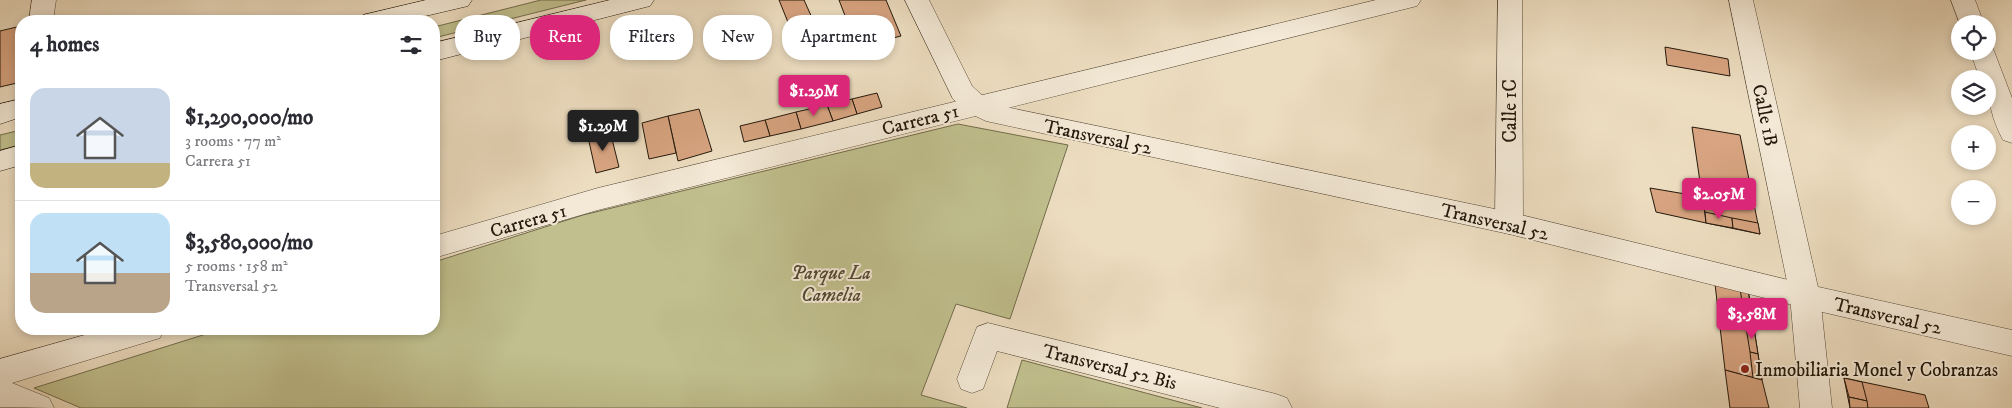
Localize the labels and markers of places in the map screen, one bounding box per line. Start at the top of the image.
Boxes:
pin: $1.29M [773,74,855,117]
pin: $1.29M [562,110,644,152]
pin: $2.05M [1678,178,1760,220]
pin: $3.58M [1711,298,1793,340]
place label: Inmobiliaria Monel y Cobranzas [1755,359,1998,382]
marker: Inmobiliaria Monel y Cobranzas [1739,363,1751,375]

